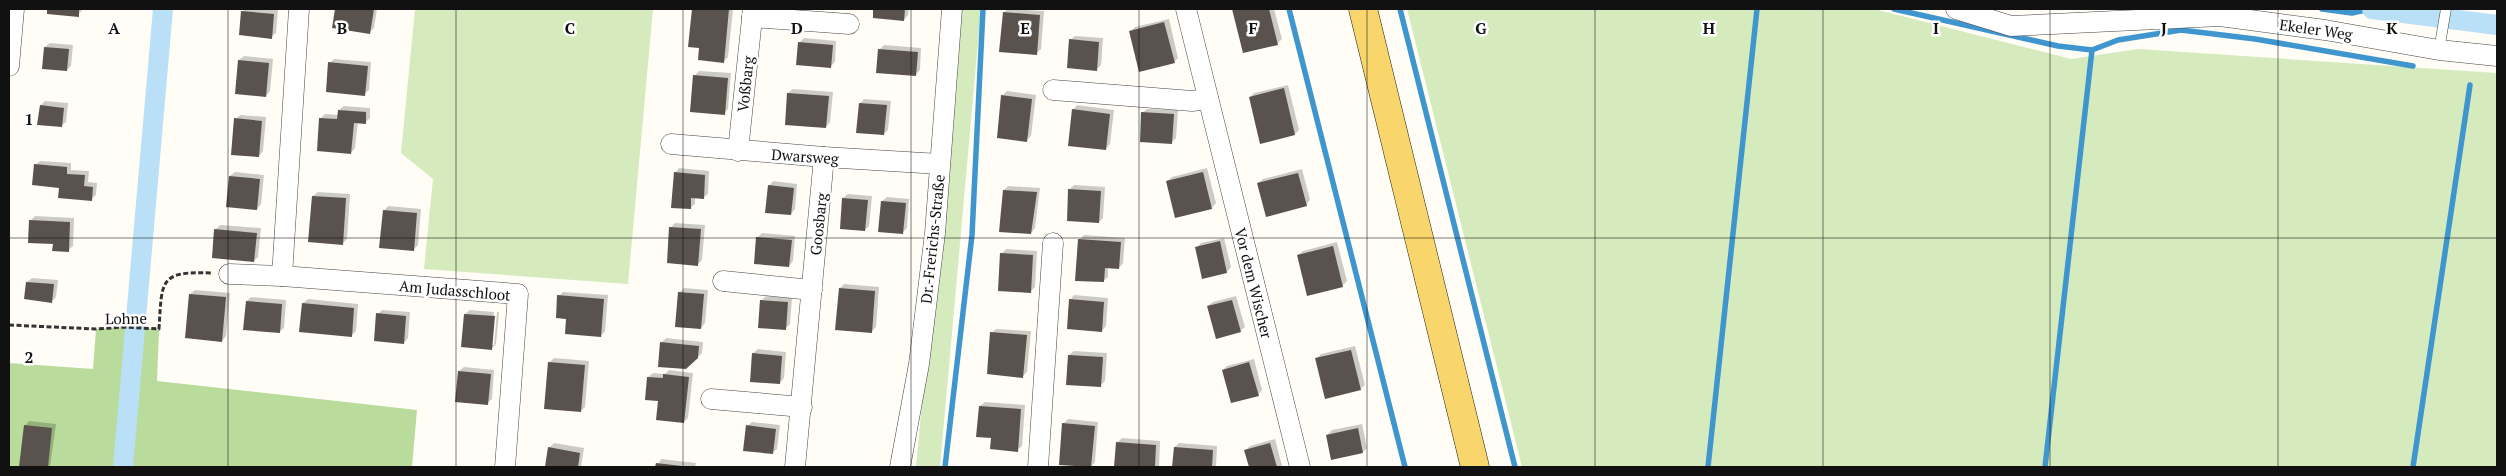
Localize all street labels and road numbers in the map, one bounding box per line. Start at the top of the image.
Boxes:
street label: Ekeler Weg [2278,14,2355,44]
street label: Voßbarg [732,54,758,113]
street label: Dwarsweg [771,144,840,168]
street label: Dr.-Frerichs-Straße [915,173,949,305]
street label: Goosbarg [805,191,831,256]
street label: Vor dem Wischer [1231,226,1277,341]
street label: Am Judasschloot [398,275,512,305]
street label: Lohne [105,308,147,328]

